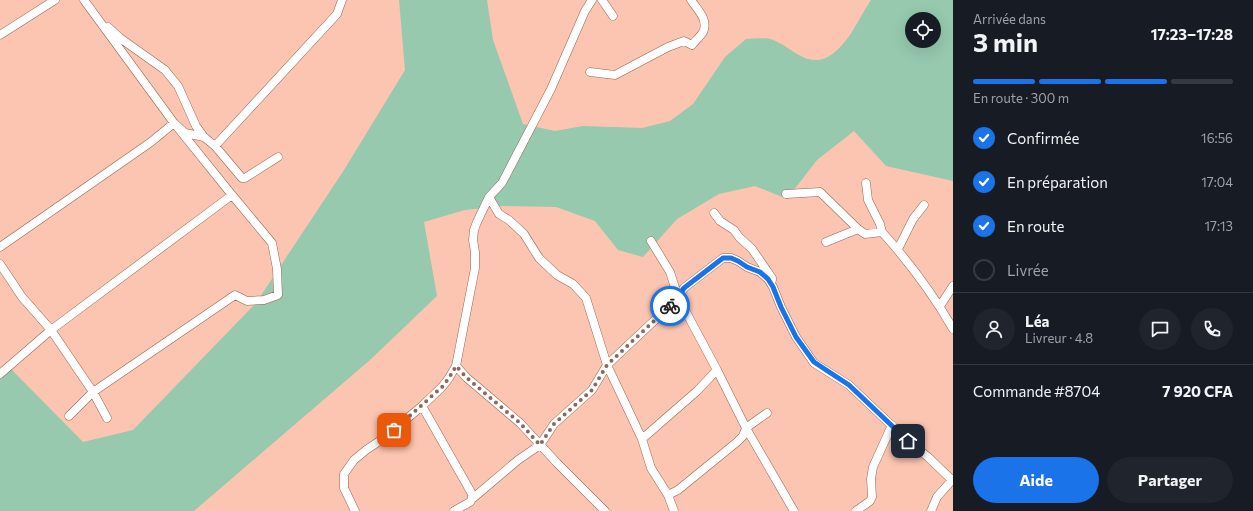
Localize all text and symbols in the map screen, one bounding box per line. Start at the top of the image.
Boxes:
text: Arrivée dans [973,11,1046,27]
map controls [905,12,941,48]
button: locate [905,12,941,48]
text: 17:23–17:28 [1151,25,1233,43]
text: 3 min [973,26,1038,57]
text: En route · 300 m [973,90,1069,106]
icon: check [973,127,995,149]
text: Confirmée [1007,129,1080,147]
text: 16:56 [1201,130,1233,146]
icon: check [973,171,995,193]
text: En préparation [1007,173,1108,191]
text: 17:04 [1201,174,1233,190]
icon: check [973,215,995,237]
text: En route [1007,217,1064,235]
text: 17:13 [1205,218,1233,234]
text: Livrée [1007,261,1049,279]
courier [650,286,690,326]
icon: bike [659,295,681,317]
button: person [973,308,1015,350]
button: chat [1139,308,1181,350]
button: phone [1191,308,1233,350]
text: Léa [1025,312,1050,330]
text: Livreur · 4.8 [1025,330,1093,346]
text: Commande #8704 [973,382,1100,400]
text: 7 920 CFA [1162,382,1233,400]
pin [377,413,411,447]
icon: bag [383,419,405,441]
pin [891,424,925,458]
icon: home [897,430,919,452]
button: Aide [973,457,1099,503]
button: Partager [1107,457,1233,503]

